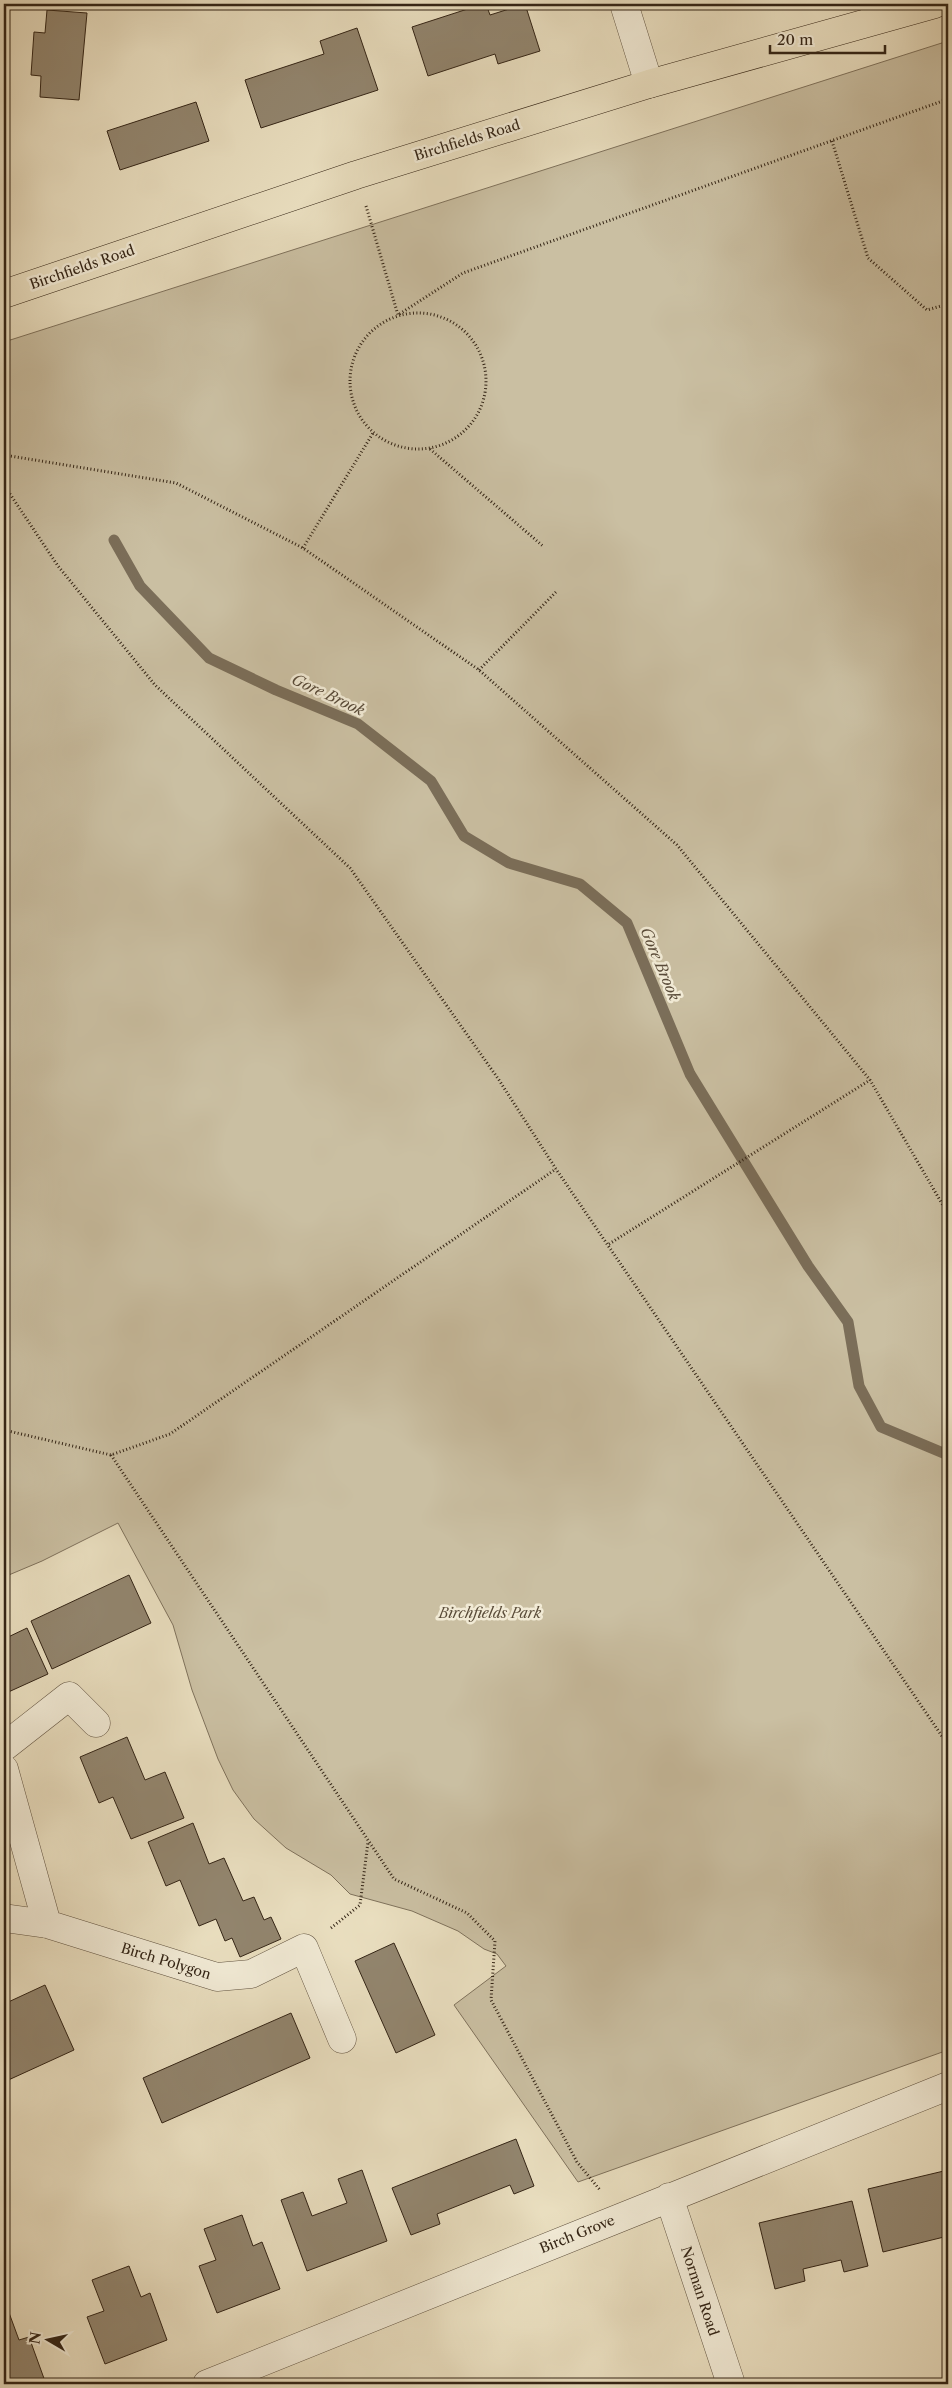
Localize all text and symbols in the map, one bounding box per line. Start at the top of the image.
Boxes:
scale bar [770,22,884,54]
text: 20 m [777,30,813,49]
street label: Birchfields Road [412,115,522,165]
street label: Birchfields Road [27,240,137,293]
water label: Gore Brook [289,669,368,720]
water label: Gore Brook [636,924,685,1004]
park label: Birchfields Park [438,1604,542,1622]
street label: Birch Polygon [119,1939,213,1983]
street label: Birch Grove [537,2211,617,2257]
street label: Norman Road [677,2244,723,2339]
north arrow [22,2316,72,2366]
text: N [25,2331,45,2345]

